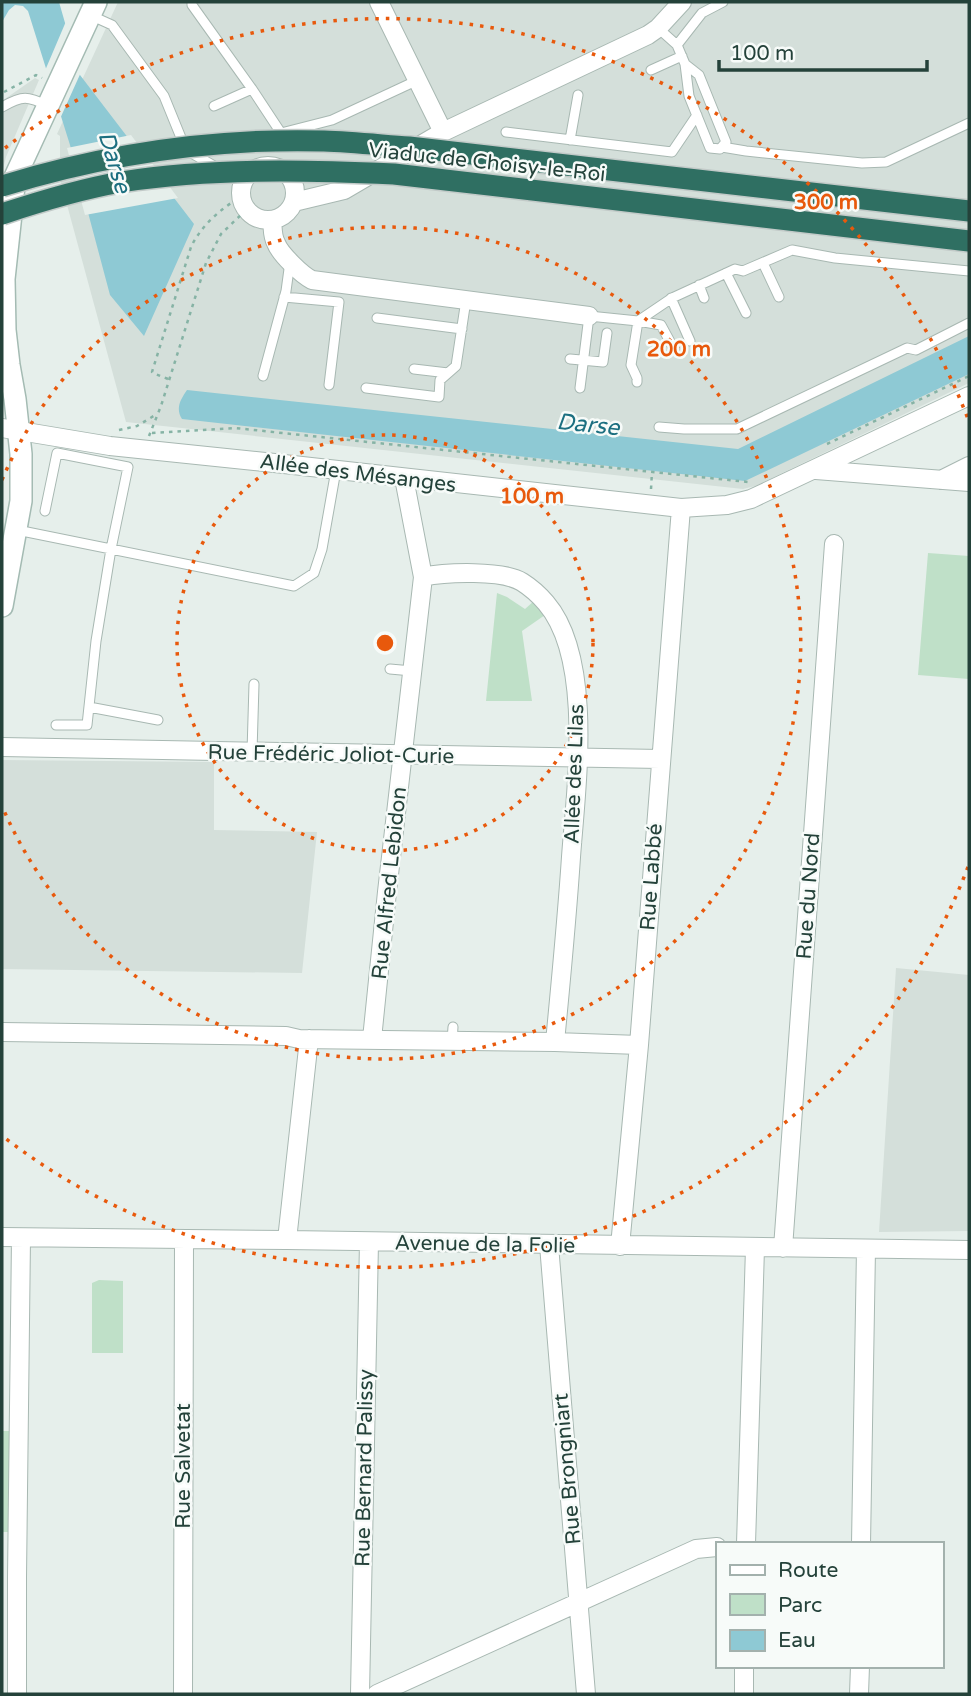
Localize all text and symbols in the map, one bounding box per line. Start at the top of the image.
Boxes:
scale bar [719,28,927,72]
text: 100 m [730,41,794,66]
water label: Darse [91,128,137,198]
street label: Viaduc de Choisy-le-Roi [367,138,607,187]
text: 300 m [794,190,858,215]
text: 200 m [647,337,711,362]
water label: Darse [555,408,623,442]
street label: Allée des Mésanges [258,449,458,498]
text: 100 m [500,484,564,509]
centre of rings [373,631,397,655]
street label: Allée des Lilas [560,703,589,845]
street label: Rue Frédéric Joliot-Curie [208,740,455,769]
street label: Rue Alfred Lebidon [367,786,412,981]
street label: Rue Labbé [635,822,668,931]
street label: Rue du Nord [792,832,825,960]
street label: Avenue de la Folie [394,1230,576,1259]
street label: Rue Bernard Palissy [350,1369,379,1567]
street label: Rue Brongniart [548,1392,587,1546]
street label: Rue Salvetat [171,1403,196,1529]
legend [716,1542,943,1668]
text: Route [778,1558,838,1583]
text: Parc [778,1593,822,1618]
text: Eau [778,1628,816,1653]

